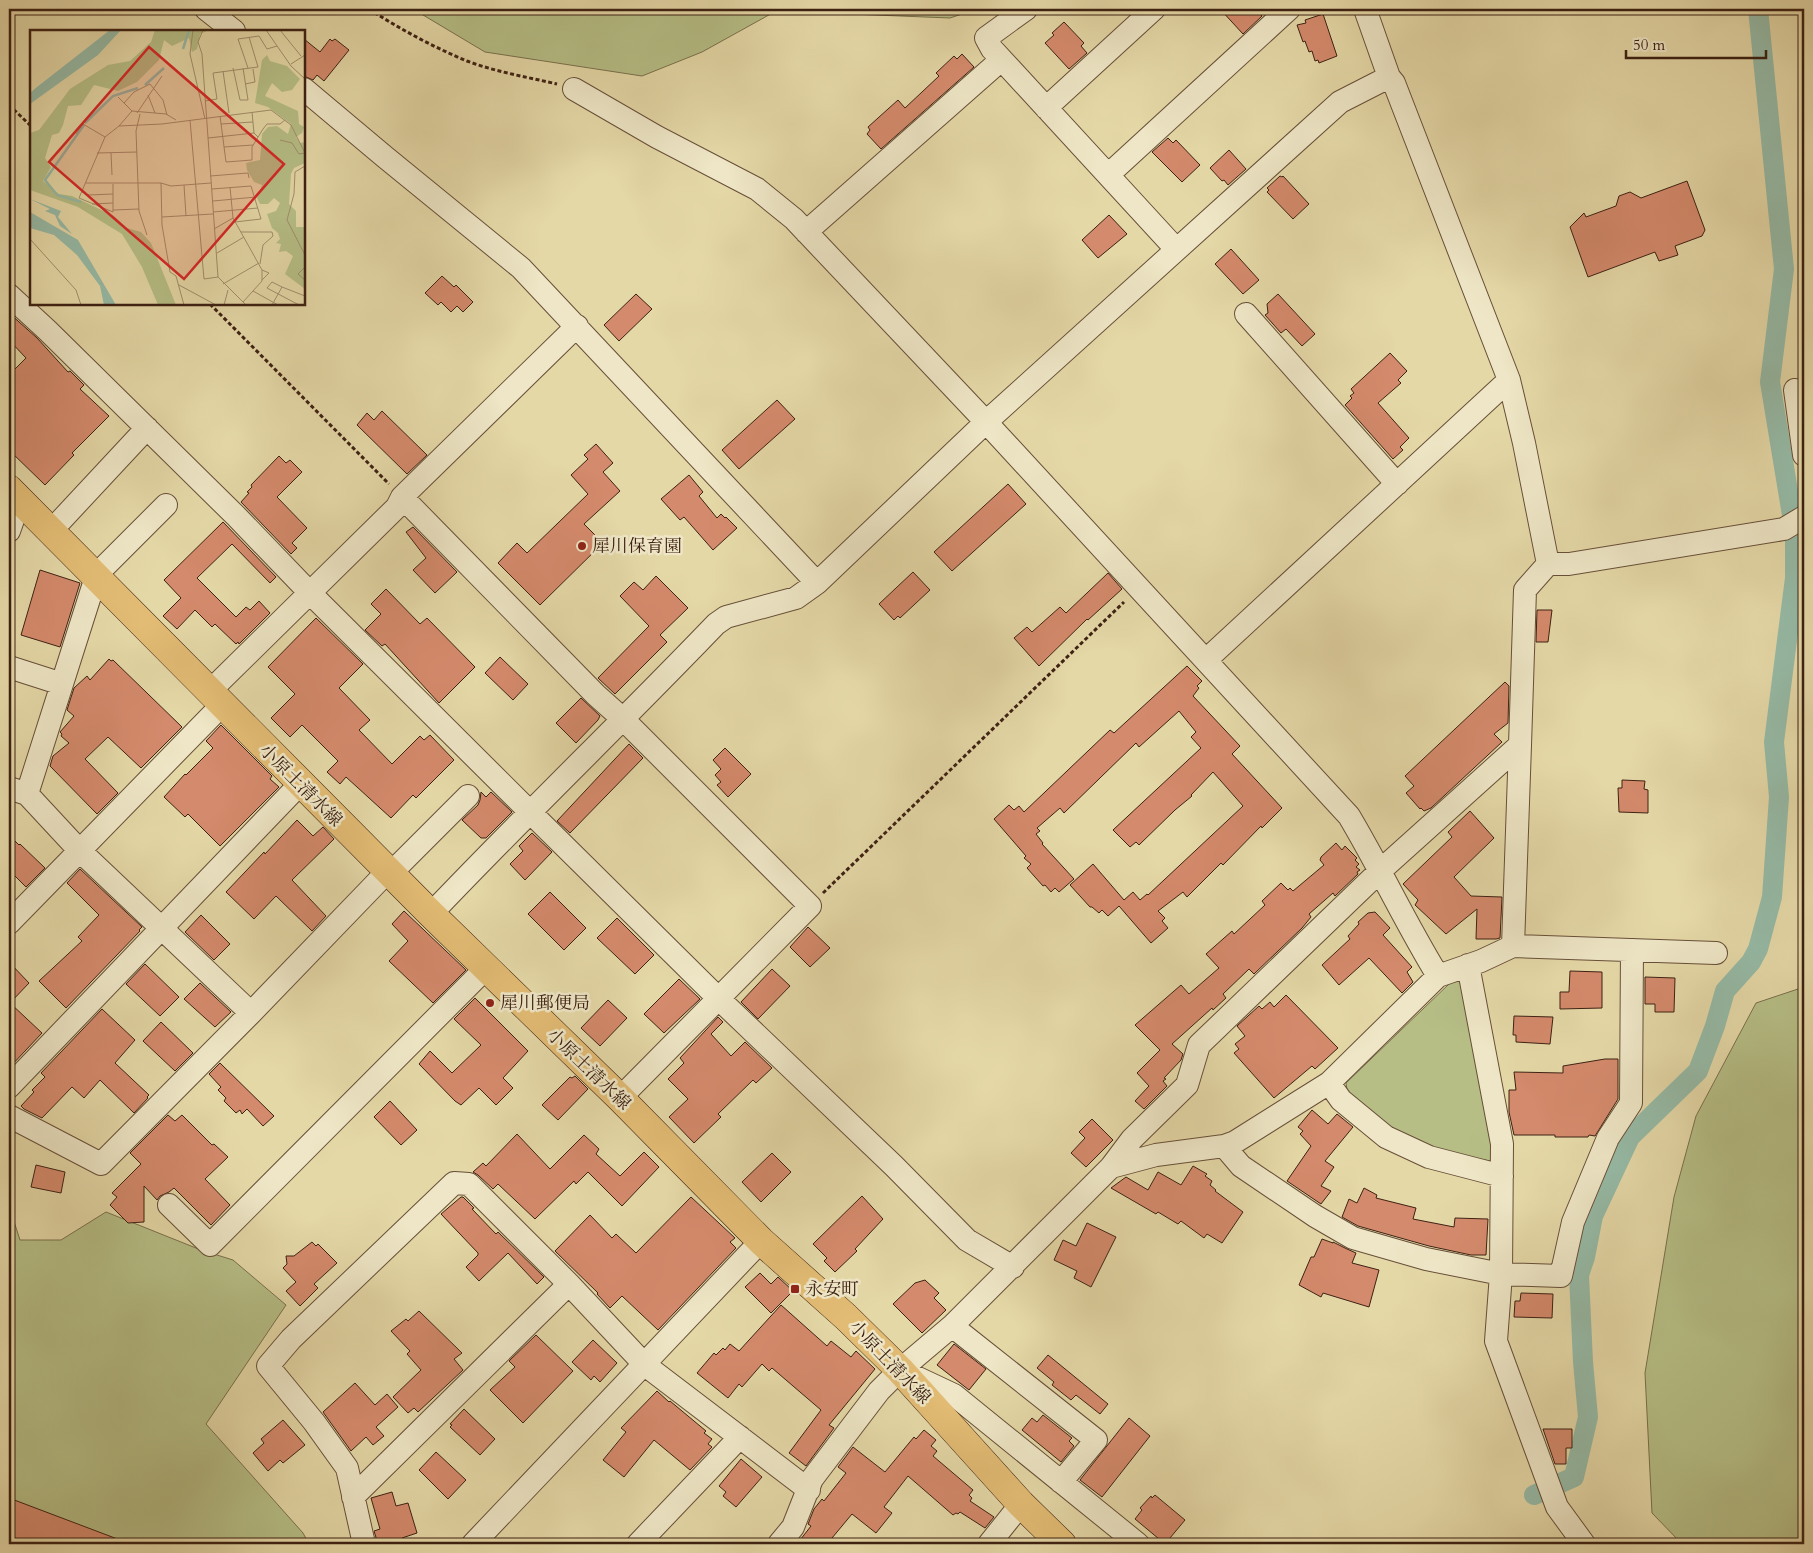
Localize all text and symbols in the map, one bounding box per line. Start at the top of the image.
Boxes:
scale bar [1626,28,1766,60]
inset map [30,30,305,305]
text: 50 m [1633,35,1665,55]
place label: 犀川保育園 [592,534,682,559]
marker: 犀川保育園 [576,540,588,552]
street label: 小原土清水線 [254,738,348,832]
place label: 犀川郵便局 [500,991,590,1016]
marker: 犀川郵便局 [484,997,496,1009]
street label: 小原土清水線 [541,1023,636,1116]
place label: 永安町 [805,1277,859,1302]
marker: 永安町 [789,1283,801,1295]
street label: 小原土清水線 [843,1315,936,1410]

